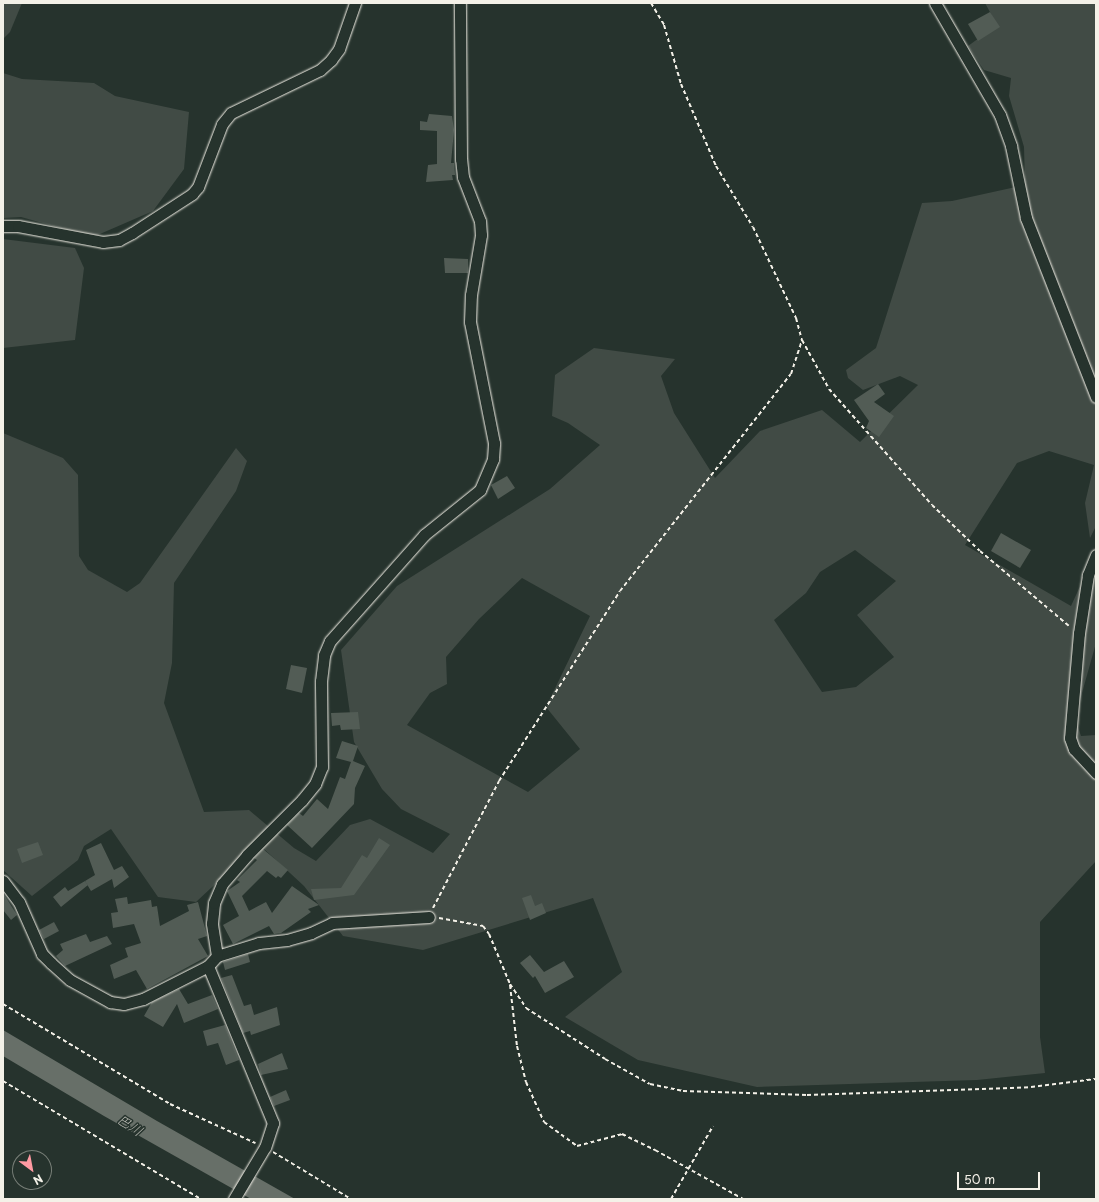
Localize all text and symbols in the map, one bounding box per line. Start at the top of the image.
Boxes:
water label: 巴川 [114,1110,146,1140]
north arrow [12,1150,52,1190]
scale bar [959,1164,1042,1190]
text: N [30,1170,46,1189]
text: 50 m [964,1170,995,1188]

